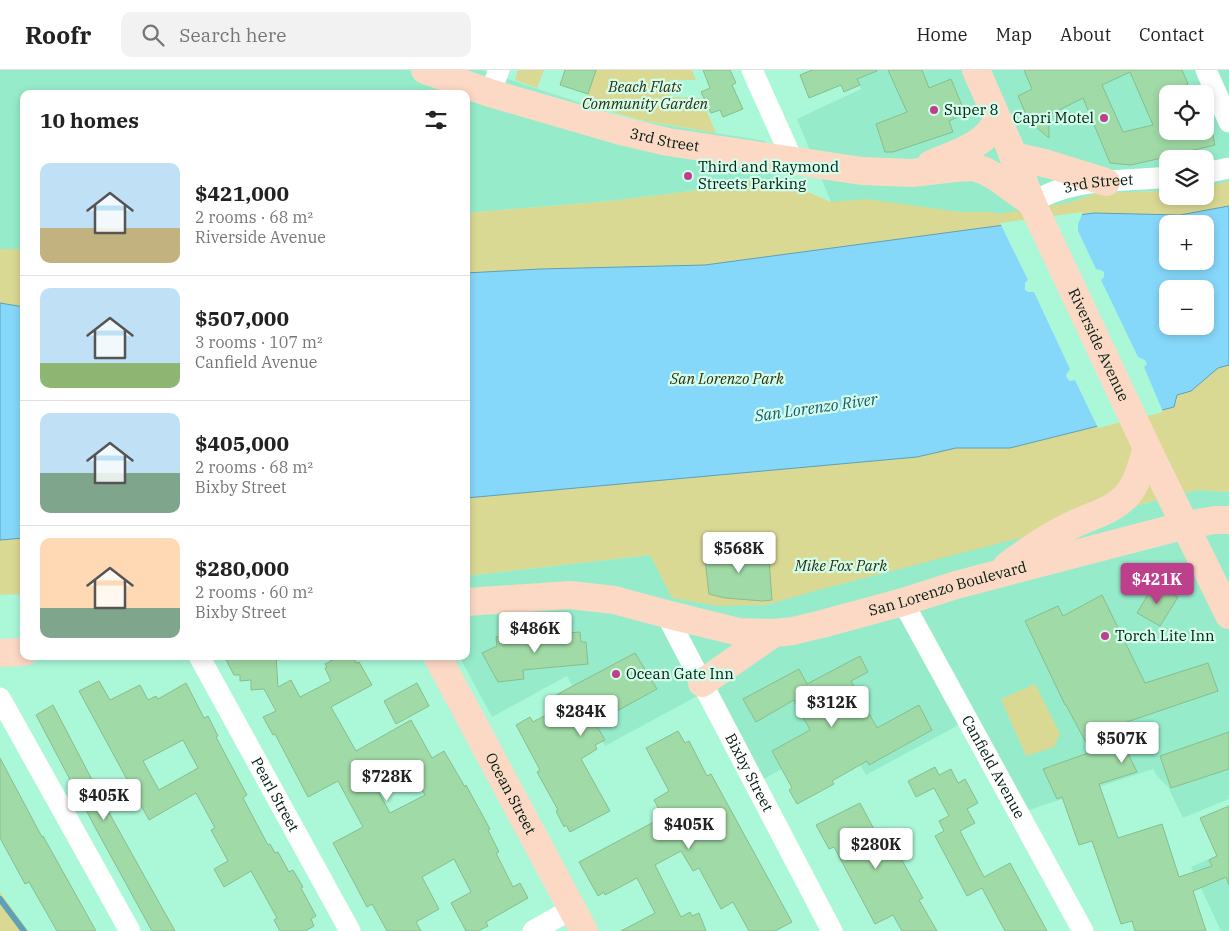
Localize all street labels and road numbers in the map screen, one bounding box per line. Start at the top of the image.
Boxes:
street label: 3rd Street [628,123,701,156]
street label: 3rd Street [1061,170,1134,197]
street label: Riverside Avenue [1064,285,1134,404]
street label: San Lorenzo Boulevard [866,557,1029,620]
street label: Canfield Avenue [958,712,1030,822]
street label: Bixby Street [721,730,778,815]
street label: Ocean Street [481,749,541,838]
street label: Pearl Street [247,754,304,835]

